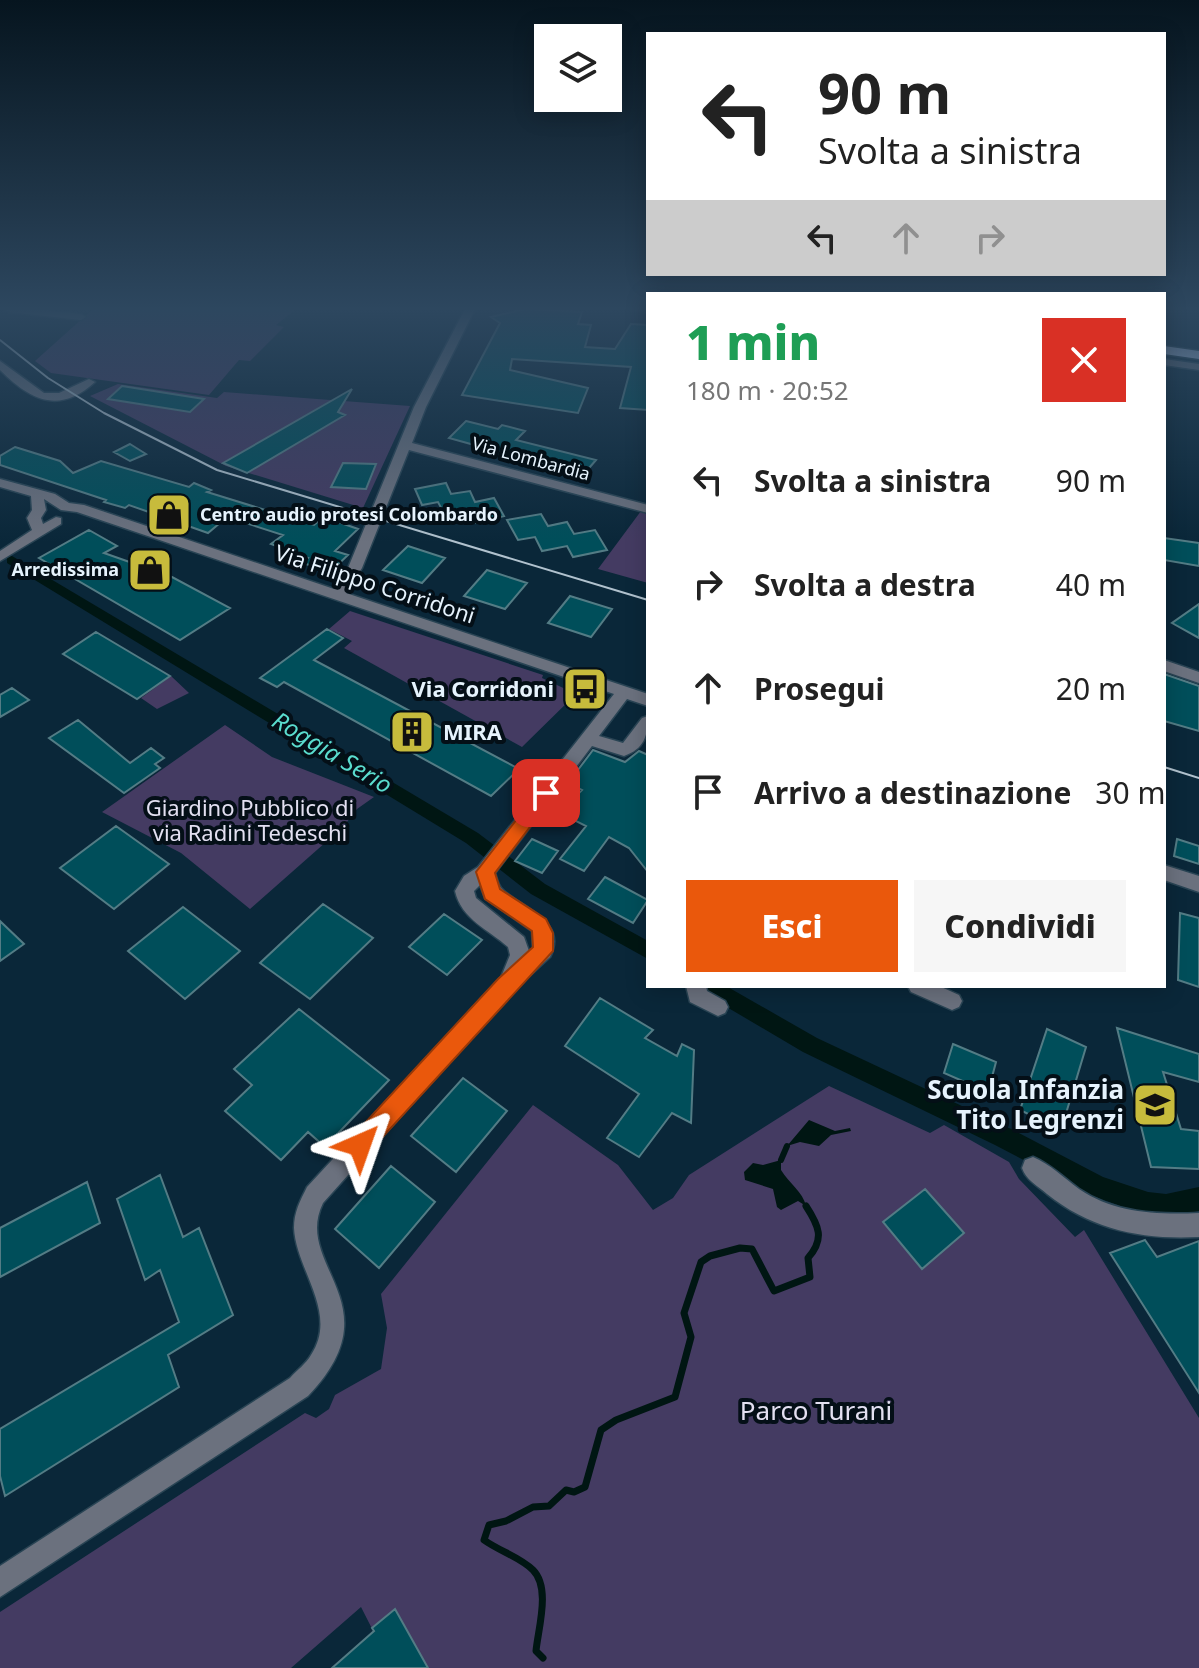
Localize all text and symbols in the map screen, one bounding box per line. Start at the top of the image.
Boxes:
map controls [534,24,622,112]
button: layers [534,24,622,112]
text: 90 m [818,54,951,130]
icon: left [686,64,790,168]
text: Svolta a sinistra [818,126,1082,175]
icon: left [800,216,844,260]
icon: ahead [884,216,928,260]
icon: right [968,216,1012,260]
text: 1 min [686,309,820,374]
button: close [1042,318,1126,402]
text: 180 m · 20:52 [686,372,849,408]
street label: Via Lombardia [470,431,593,485]
icon: left [686,458,730,502]
text: Svolta a sinistra [754,460,991,501]
text: 90 m [1056,460,1126,501]
shop icon: Centro audio protesi Colombardo [145,491,193,539]
place label: Centro audio protesi Colombardo [200,502,498,526]
street label: Via Filippo Corridoni [271,537,479,630]
shop icon: Arredissima [126,546,174,594]
place label: Arredissima [12,557,119,581]
icon: right [686,562,730,606]
text: Svolta a destra [754,564,976,605]
text: 40 m [1056,564,1126,605]
bus stop icon: Via Corridoni [561,665,609,713]
icon: ahead [686,666,730,710]
text: Prosegui [754,668,885,709]
text: 20 m [1056,668,1126,709]
place label: Via Corridoni [412,673,554,703]
water label: Roggia Serio [267,703,399,800]
building icon: MIRA [388,708,436,756]
place label: MIRA [443,716,503,746]
pin [512,759,580,827]
icon: arrive [686,770,730,814]
icon: arrive [524,771,568,815]
text: Arrivo a destinazione [754,772,1071,813]
text: 30 m [1095,772,1165,813]
park label: Giardino Pubblico di via Radini Tedeschi [146,792,354,847]
button: Esci [686,880,898,972]
button: Condividi [914,880,1126,972]
place label: Scuola Infanzia Tito Legrenzi [927,1071,1124,1137]
school or university icon: Scuola Infanzia Tito Legrenzi [1131,1081,1179,1129]
position arrow [318,1103,402,1187]
park label: Parco Turani [740,1392,892,1428]

